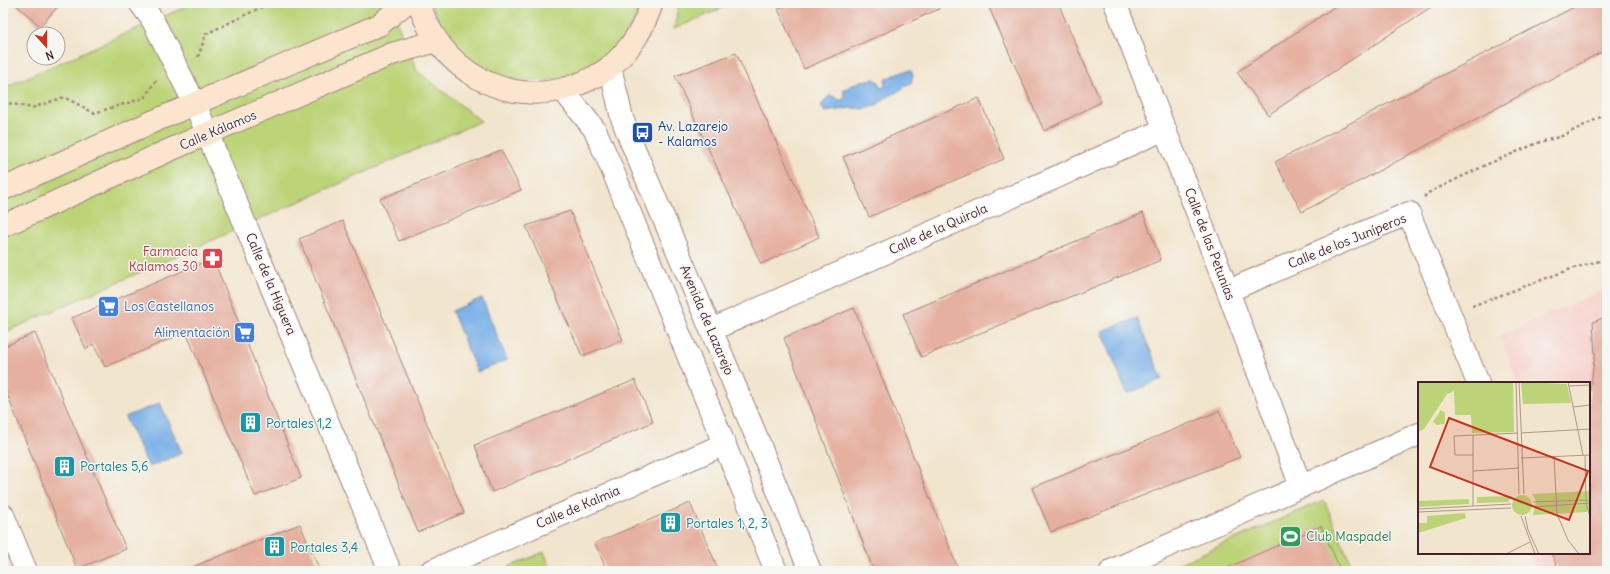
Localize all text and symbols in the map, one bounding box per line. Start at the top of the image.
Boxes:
north arrow [26,26,66,66]
text: N [44,47,56,63]
street label: Calle Kálamos [177,106,259,154]
place label: Av. Lazarejo - Kalamos [658,118,728,150]
bus stop icon: Av. Lazarejo - Kalamos [630,120,656,146]
street label: Calle de las Petunias [1181,185,1239,303]
street label: Calle de la Quirola [886,200,990,258]
street label: Calle de los Juníperos [1285,209,1409,273]
street label: Calle de la Higuera [242,230,300,338]
place label: Farmacia Kalamos 30 [129,243,198,275]
pharmacy icon: Farmacia Kalamos 30 [200,245,226,271]
street label: Avenida de Lazarejo [676,262,738,378]
supermarket icon: Los Castellanos [96,293,122,319]
place label: Los Castellanos [124,298,214,315]
supermarket icon: Alimentación [232,319,258,345]
place label: Alimentación [154,324,230,341]
inset map [1418,382,1590,554]
building icon: Portales 1,2 [238,410,264,436]
place label: Portales 1,2 [266,415,332,432]
building icon: Portales 5,6 [51,453,77,479]
place label: Portales 5,6 [80,458,149,475]
street label: Calle de Kalmia [533,482,623,532]
building icon: Portales 1, 2, 3 [657,510,683,536]
place label: Portales 1, 2, 3 [686,515,768,532]
sports icon: Club Maspadel [1278,523,1304,549]
place label: Club Maspadel [1306,528,1391,545]
building icon: Portales 3,4 [262,534,288,560]
place label: Portales 3,4 [290,539,358,556]

